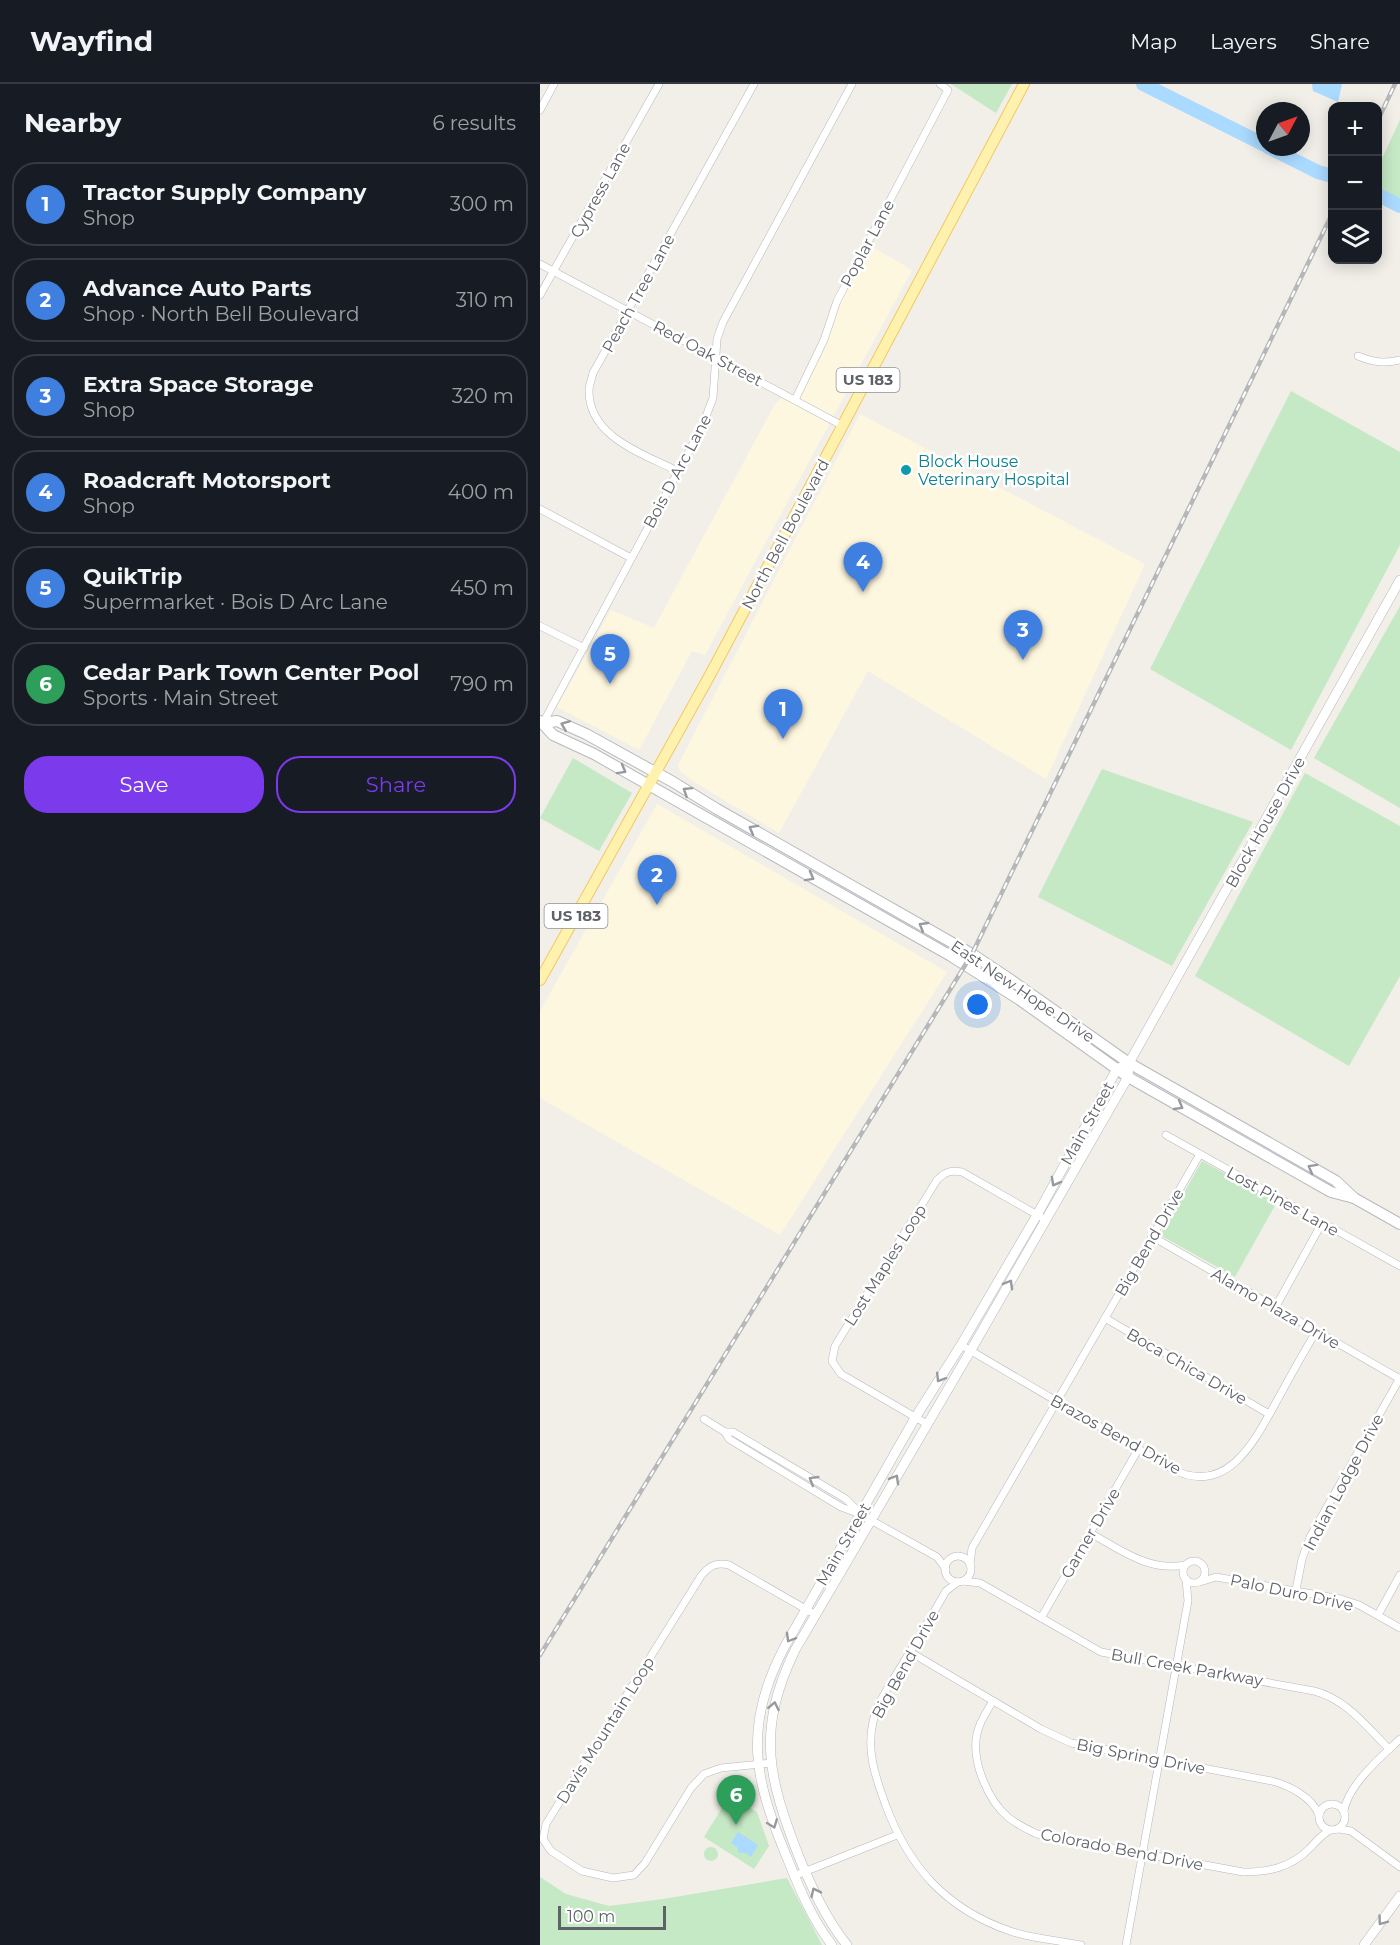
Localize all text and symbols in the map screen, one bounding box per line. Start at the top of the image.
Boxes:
text: Wayfind [30,24,153,58]
text: Map [1130,29,1177,54]
text: Layers [1210,29,1277,54]
text: Share [1310,29,1370,54]
north arrow [1256,102,1310,156]
map controls [1328,102,1382,264]
button: + [1328,102,1382,156]
text: Nearby [24,107,121,139]
text: 6 results [432,111,516,135]
street label: Cypress Lane [566,139,634,241]
button: − [1328,156,1382,210]
text: Tractor Supply Company [83,179,366,206]
text: 1 [42,192,49,216]
text: 300 m [450,192,514,216]
street label: Poplar Lane [837,196,898,290]
text: Shop [83,206,135,230]
button: layers [1328,210,1382,264]
street label: Peach Tree Lane [598,231,679,356]
text: Advance Auto Parts [83,275,311,302]
text: 2 [40,288,51,312]
text: 310 m [456,288,514,312]
text: Shop · North Bell Boulevard [83,302,360,326]
street label: Red Oak Street [650,317,766,391]
road number: US 183 [836,368,900,392]
text: Extra Space Storage [83,371,314,398]
text: 3 [40,384,51,408]
text: 320 m [452,384,514,408]
text: Shop [83,398,135,422]
street label: Bois D Arc Lane [639,411,715,531]
place label: Block House Veterinary Hospital [918,452,1070,489]
street label: North Bell Boulevard [738,456,833,613]
marker: Block House Veterinary Hospital [899,463,913,477]
text: Roadcraft Motorsport [83,467,331,494]
text: 4 [39,480,52,504]
text: 400 m [448,480,514,504]
text: Shop [83,494,135,518]
pin: 4 [844,542,882,592]
text: QuikTrip [83,563,182,590]
text: 5 [40,576,51,600]
text: 450 m [450,576,514,600]
text: Supermarket · Bois D Arc Lane [83,590,388,614]
pin: 3 [1004,610,1042,660]
pin: 5 [590,634,630,684]
text: Cedar Park Town Center Pool [83,659,420,686]
text: 6 [39,672,52,696]
text: 790 m [450,672,514,696]
text: Sports · Main Street [83,686,279,710]
pin: 1 [764,690,802,739]
one-way arrow [561,720,571,733]
street label: Block House Drive [1222,754,1309,891]
button: Save [24,756,264,813]
button: Share [276,756,516,813]
one-way arrow [615,763,626,774]
one-way arrow [683,786,693,798]
one-way arrow [749,825,760,836]
pin: 2 [638,856,676,905]
one-way arrow [804,870,814,881]
road number: US 183 [544,904,608,928]
one-way arrow [919,922,929,933]
street label: East New Hope Drive [947,936,1098,1047]
your location [963,990,992,1019]
street label: Main Street [1057,1078,1118,1168]
one-way arrow [1173,1099,1183,1110]
street label: Lost Pines Lane [1223,1163,1342,1240]
one-way arrow [1308,1164,1318,1175]
one-way arrow [1051,1176,1062,1186]
street label: Big Bend Drive [1111,1185,1188,1299]
street label: Lost Maples Loop [840,1201,931,1329]
street label: Alamo Plaza Drive [1208,1264,1343,1353]
one-way arrow [1002,1280,1014,1290]
street label: Boca Chica Drive [1123,1324,1250,1409]
one-way arrow [936,1372,948,1382]
street label: Brazos Bend Drive [1047,1391,1185,1478]
street label: Indian Lodge Drive [1299,1411,1388,1554]
one-way arrow [888,1474,899,1485]
one-way arrow [809,1475,819,1487]
street label: Garner Drive [1057,1485,1124,1582]
street label: Main Street [812,1499,875,1589]
street label: Palo Duro Drive [1229,1570,1355,1615]
street label: Big Bend Drive [868,1607,943,1722]
one-way arrow [785,1631,797,1642]
street label: Bull Creek Parkway [1109,1645,1265,1690]
street label: Davis Mountain Loop [552,1653,658,1807]
one-way arrow [767,1701,780,1711]
street label: Big Spring Drive [1075,1735,1207,1778]
pin: 6 [716,1776,756,1825]
one-way arrow [766,1818,778,1829]
street label: Colorado Bend Drive [1039,1824,1205,1875]
one-way arrow [810,1888,822,1899]
scale bar [558,1903,666,1930]
text: 100 m [567,1907,615,1926]
one-way arrow [1378,1914,1389,1925]

